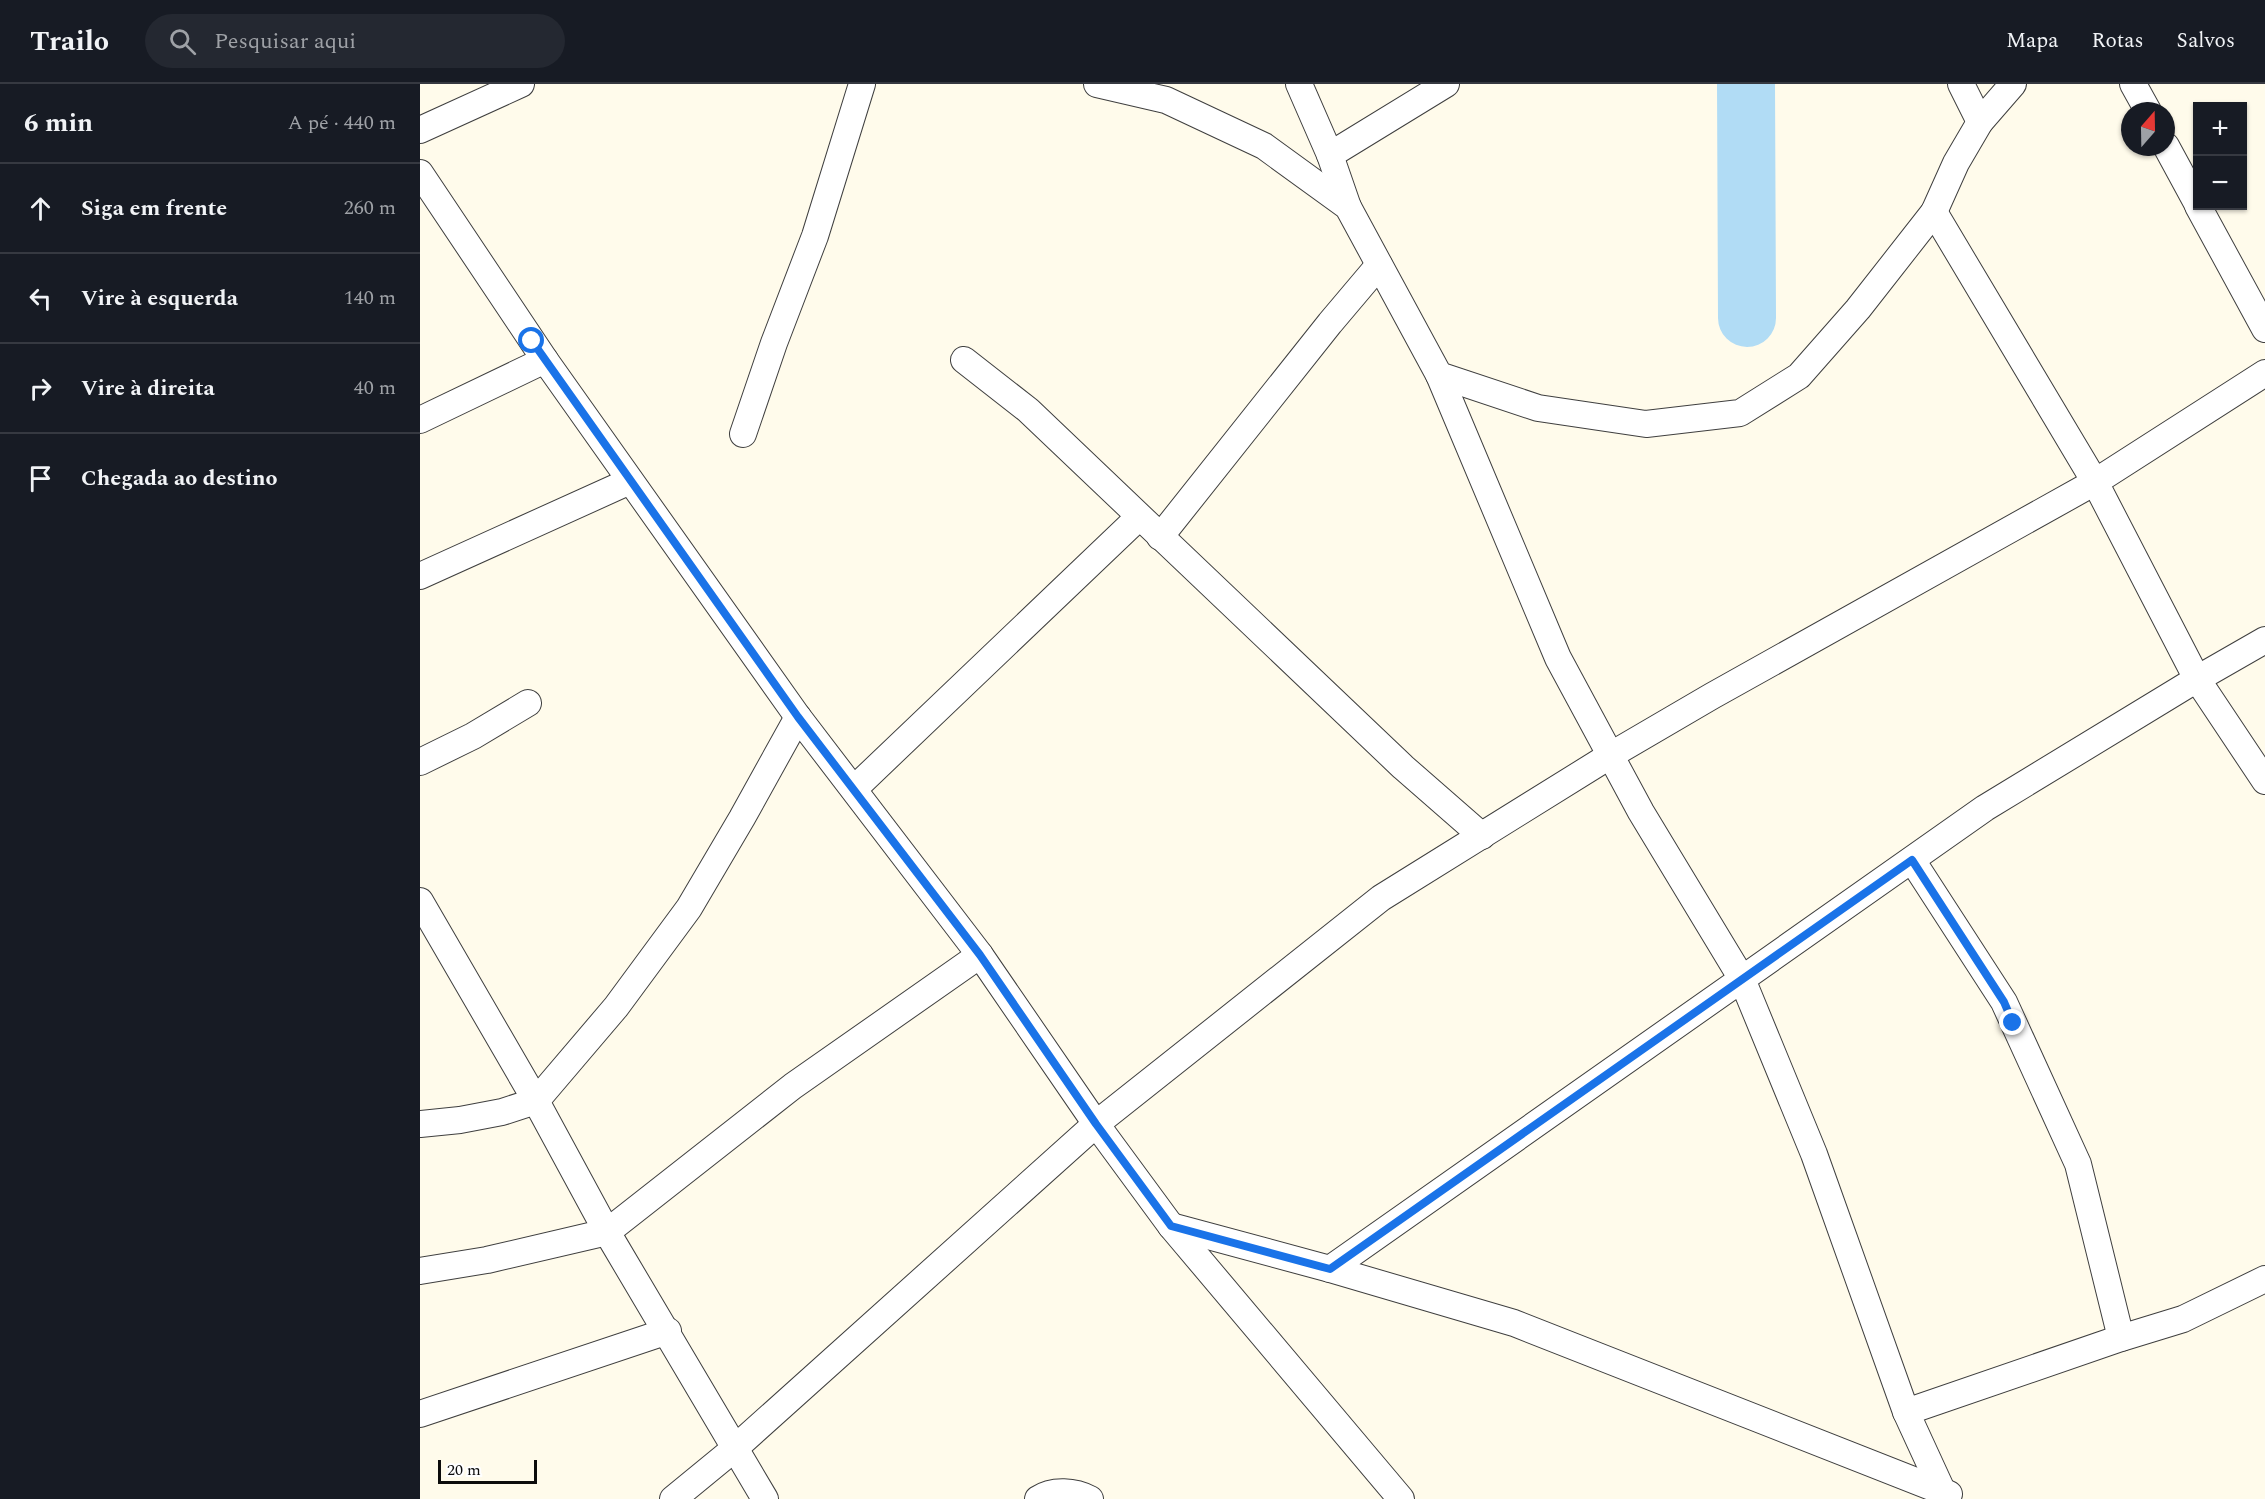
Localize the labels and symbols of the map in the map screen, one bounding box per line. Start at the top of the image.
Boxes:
north arrow [2121,102,2175,156]
route start [518,327,544,353]
route end [1999,1009,2025,1035]
scale bar [438,1457,537,1484]

